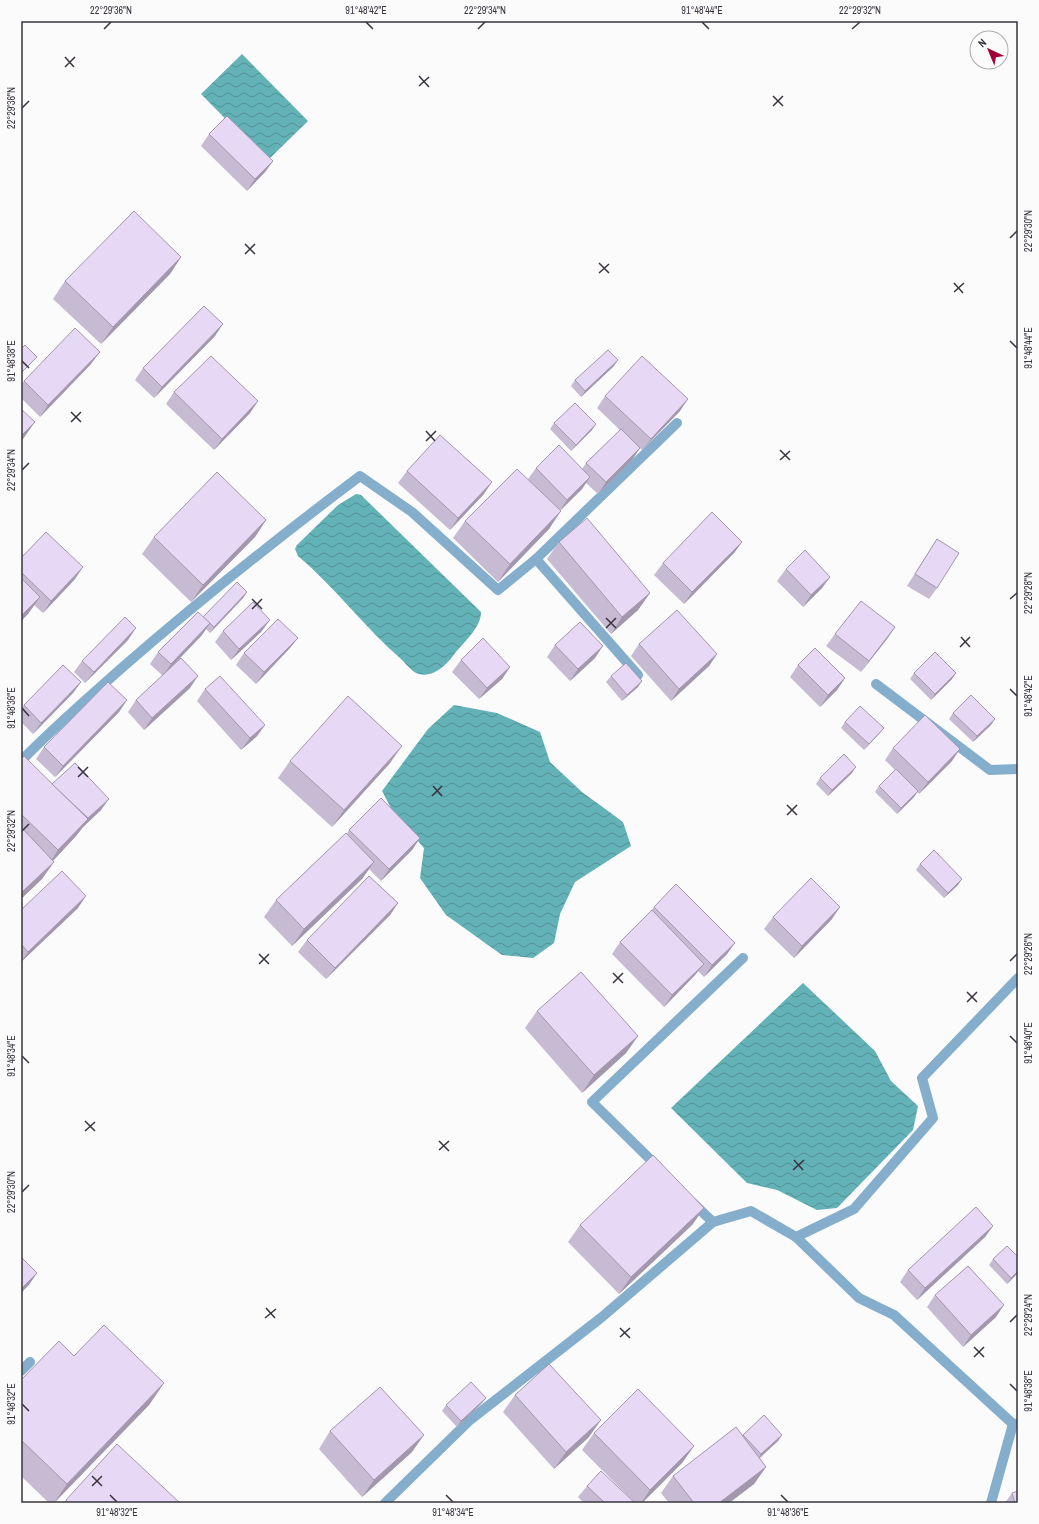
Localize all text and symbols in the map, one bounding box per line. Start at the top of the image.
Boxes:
text: 22°29'36"N [90,4,132,17]
text: 91°48'42"E [345,4,387,17]
text: 22°29'34"N [464,4,506,17]
text: 91°48'44"E [681,4,723,17]
text: 22°29'32"N [839,4,881,17]
north arrow [969,30,1009,70]
text: N [975,36,989,50]
text: 22°29'36"N [5,87,18,129]
text: 22°29'30"N [1022,210,1035,252]
text: 91°48'44"E [1022,327,1035,369]
text: 91°48'38"E [5,340,18,382]
text: 22°29'34"N [5,449,18,491]
text: 22°29'28"N [1022,572,1035,614]
text: 91°48'42"E [1022,675,1035,717]
text: 91°48'36"E [5,687,18,729]
text: 22°29'32"N [5,810,18,852]
text: 22°29'26"N [1022,933,1035,975]
text: 91°48'40"E [1022,1022,1035,1064]
text: 91°48'34"E [5,1035,18,1077]
text: 22°29'30"N [5,1171,18,1213]
text: 22°29'24"N [1022,1294,1035,1336]
text: 91°48'38"E [1022,1370,1035,1412]
text: 91°48'32"E [5,1383,18,1425]
text: 91°48'32"E [96,1506,138,1519]
text: 91°48'34"E [432,1506,474,1519]
text: 91°48'36"E [767,1506,809,1519]

